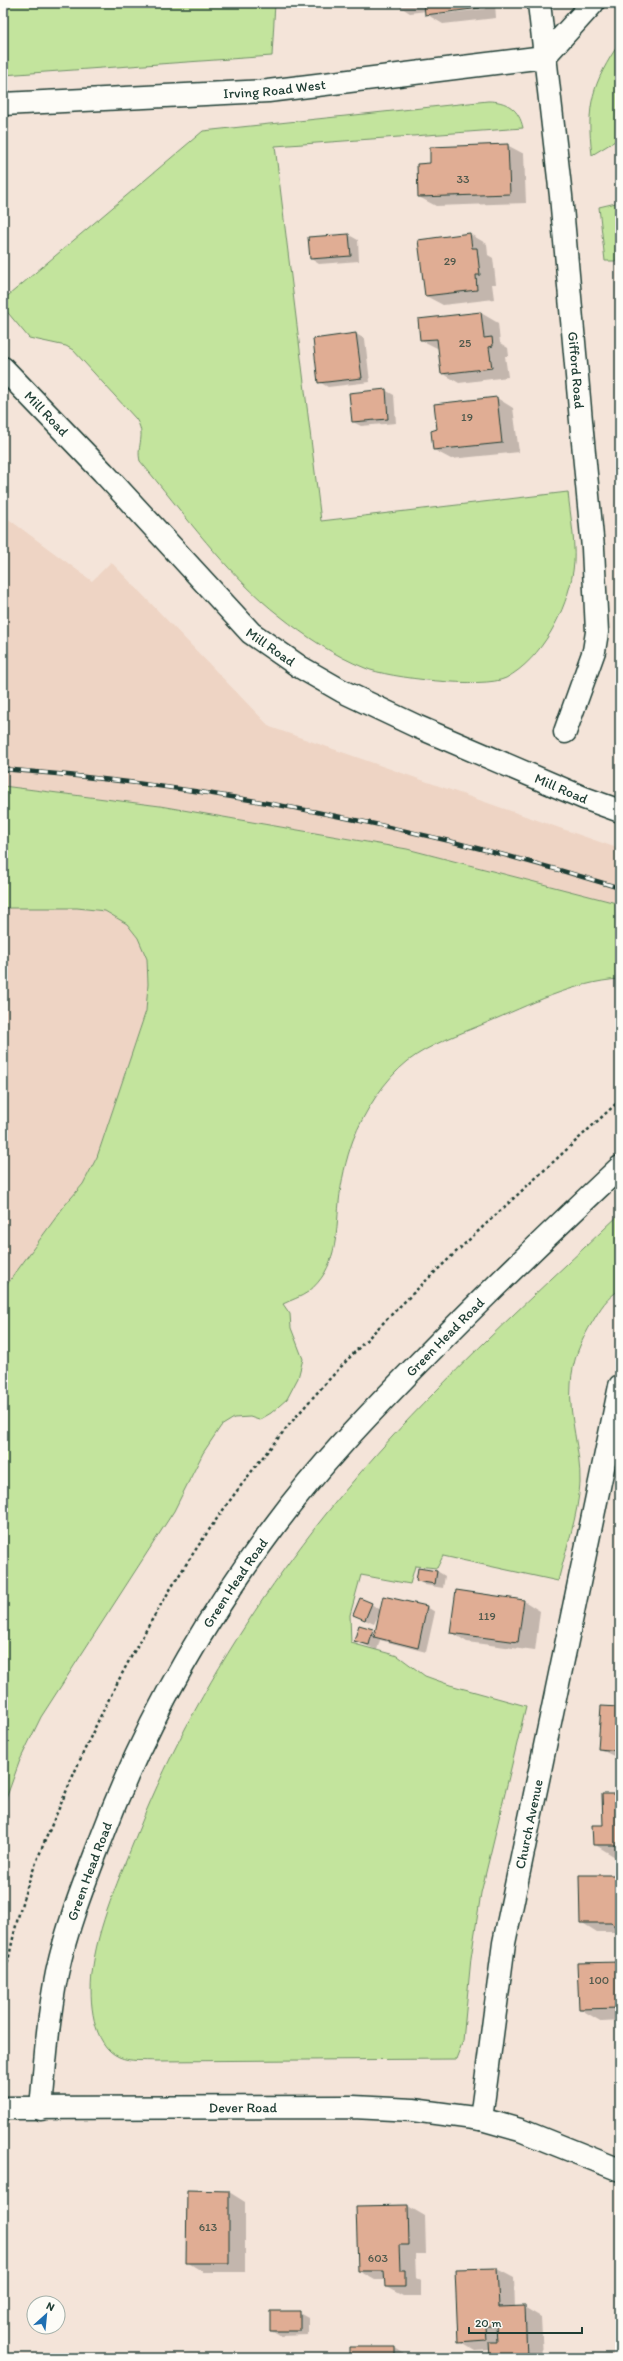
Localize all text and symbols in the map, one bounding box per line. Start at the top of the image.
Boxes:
street label: Irving Road West [223,76,327,102]
house number: 33 [456,172,470,186]
house number: 29 [444,254,456,268]
street label: Gifford Road [564,331,588,410]
house number: 25 [459,336,471,350]
street label: Mill Road [21,388,72,440]
house number: 19 [461,410,473,424]
street label: Mill Road [242,624,299,670]
street label: Mill Road [532,770,591,808]
street label: Green Head Road [402,1294,488,1380]
street label: Green Head Road [199,1535,272,1631]
house number: 119 [478,1609,496,1623]
street label: Church Avenue [512,1777,547,1871]
street label: Green Head Road [64,1819,116,1923]
house number: 100 [589,1973,609,1987]
street label: Dever Road [209,2099,278,2116]
house number: 613 [199,2220,218,2234]
house number: 603 [368,2251,389,2265]
north arrow [26,2295,66,2335]
text: N [44,2299,57,2314]
scale bar [469,2309,582,2335]
text: 20 m [475,2316,502,2330]

